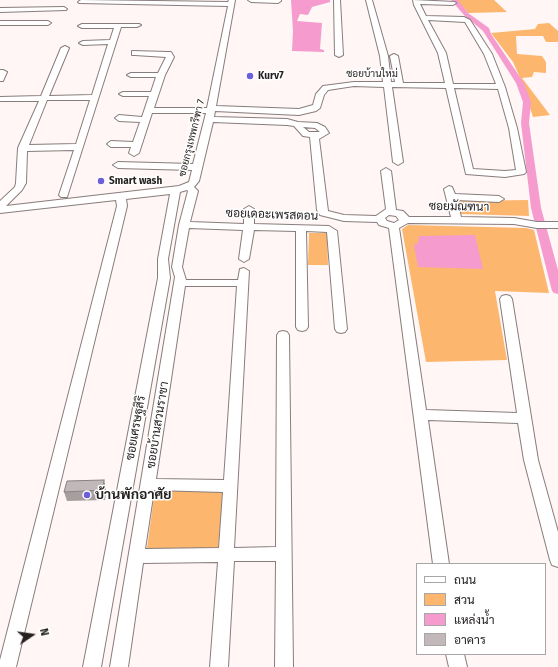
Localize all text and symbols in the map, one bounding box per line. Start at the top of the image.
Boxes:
street label: ซอยบ้านใหม่ [346,68,398,80]
place label: Kurv7 [258,70,284,82]
marker: Kurv7 [245,71,255,81]
street label: ซอยกรุงเทพกรีฑา 7 [177,98,207,178]
place label: Smart wash [109,175,162,187]
marker: Smart wash [96,176,106,186]
street label: ซอยมัณฑนา [429,199,489,215]
street label: ซอยเดอะเพรสตอน [225,206,319,224]
street label: ซอยบ้านสวนราชา [144,380,172,470]
street label: ซอยเศรษฐสิริ [123,395,149,461]
place label: บ้านพักอาศัย [95,487,172,503]
marker: บ้านพักอาศัย [82,490,92,500]
legend [416,563,546,655]
text: ถนน [454,573,476,587]
text: สวน [454,593,475,607]
text: แหล่งน้ำ [454,613,494,627]
north arrow [12,615,52,655]
text: N [37,627,51,637]
text: อาคาร [454,633,486,647]

